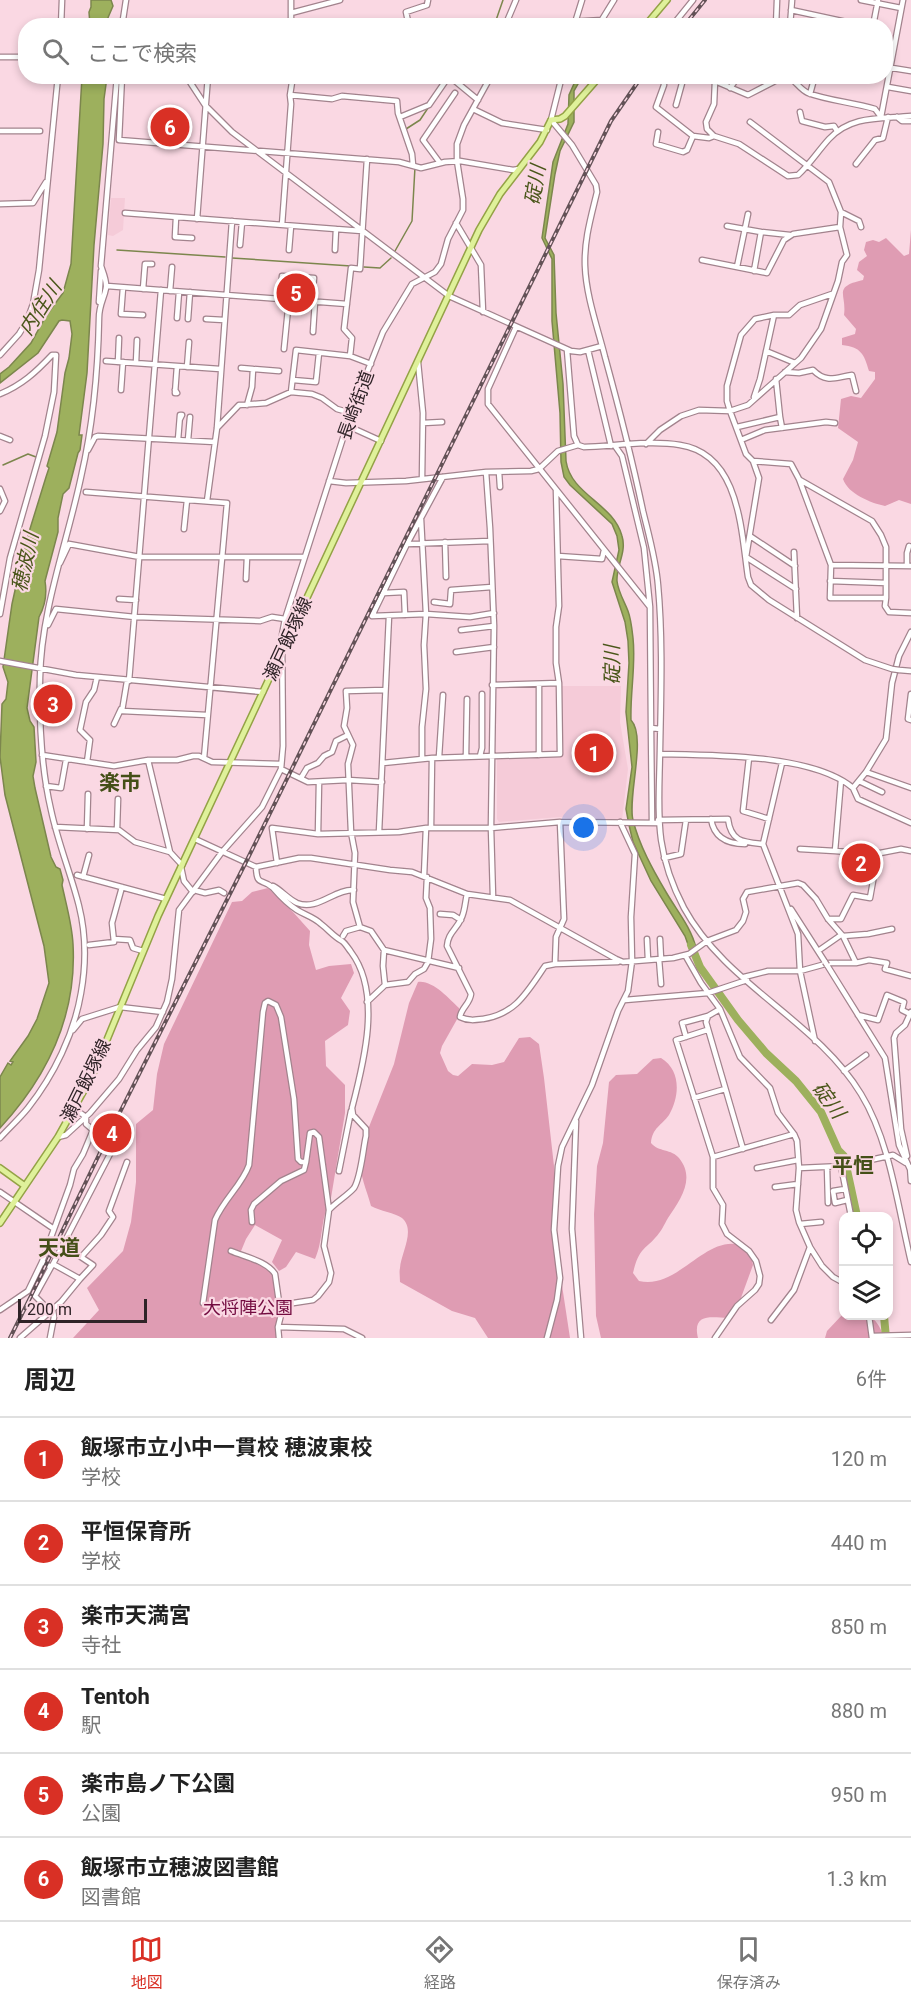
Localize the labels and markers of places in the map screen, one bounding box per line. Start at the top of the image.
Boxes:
pin: 6 [150,104,190,150]
pin: 5 [276,270,316,316]
pin: 3 [34,682,72,726]
pin: 1 [574,730,614,776]
pin: 2 [842,840,880,886]
pin: 4 [92,1110,132,1156]

